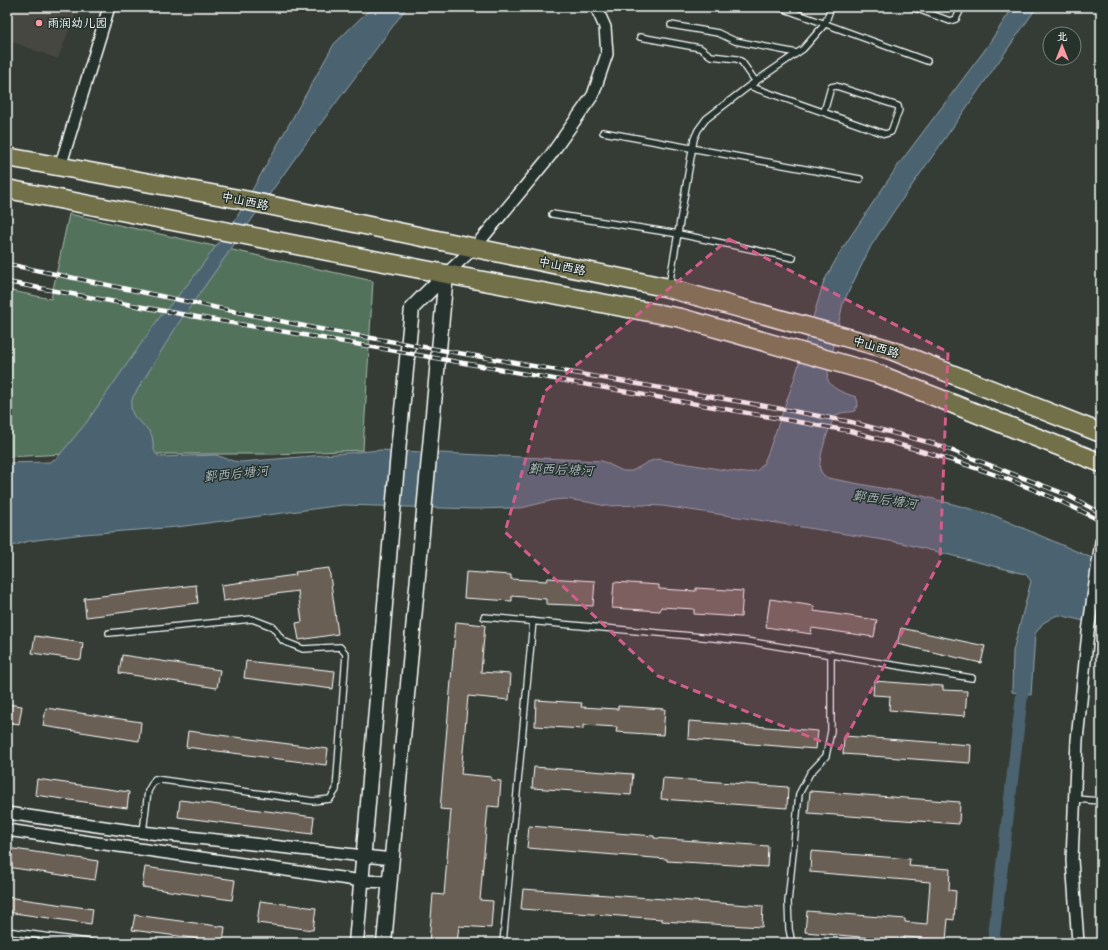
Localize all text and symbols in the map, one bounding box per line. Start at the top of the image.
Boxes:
place label: 雨润幼儿园 [47,14,107,33]
marker: 雨润幼儿园 [34,18,44,28]
north arrow [1042,26,1082,66]
text: 北 [1057,28,1068,46]
street label: 中山西路 [219,187,270,216]
street label: 中山西路 [536,252,587,281]
street label: 中山西路 [850,331,902,364]
water label: 鄞西后塘河 [528,459,596,482]
water label: 鄞西后塘河 [203,460,272,488]
water label: 鄞西后塘河 [851,486,920,516]

